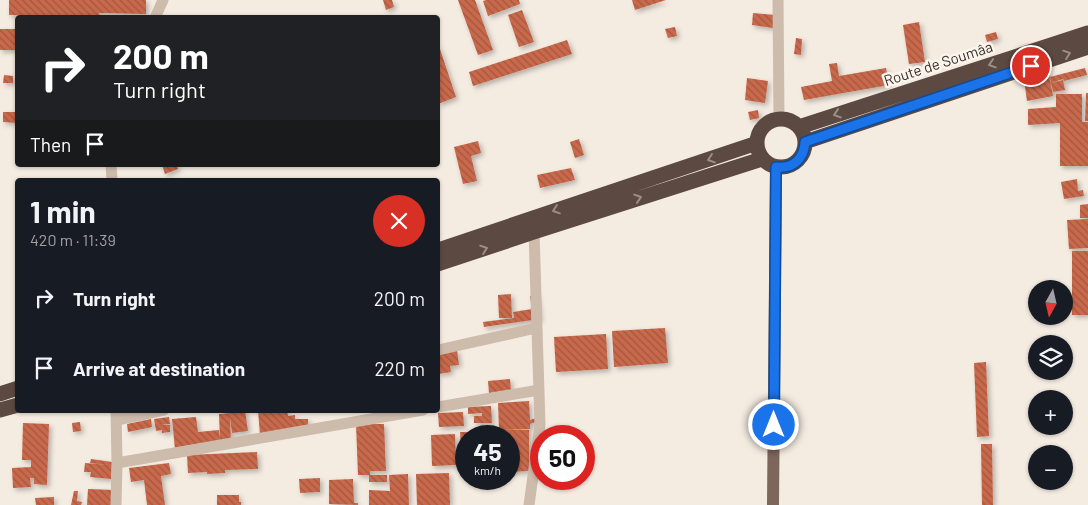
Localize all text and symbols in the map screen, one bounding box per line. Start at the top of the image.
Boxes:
text: 200 m [113,34,209,76]
icon: right [30,35,95,100]
street label: Route de Soumâa [881,37,995,89]
pin [1010,45,1052,87]
one-way arrow [1062,50,1071,60]
icon: arrive [1017,52,1045,80]
one-way arrow [988,59,996,69]
text: Turn right [113,76,206,102]
one-way arrow [833,109,842,119]
icon: arrive [81,130,109,158]
text: Then [30,133,71,156]
one-way arrow [707,153,715,163]
text: 1 min [30,193,96,229]
one-way arrow [634,194,642,204]
button: close [373,195,425,247]
one-way arrow [553,205,561,215]
text: 420 m · 11:39 [30,230,116,249]
one-way arrow [479,244,487,254]
north arrow [1028,280,1072,325]
map controls [1028,280,1073,490]
icon: right [30,284,58,312]
text: Turn right [73,287,155,310]
text: 200 m [374,287,425,310]
button: layers [1028,335,1073,380]
icon: arrive [30,354,58,382]
text: Arrive at destination [73,357,245,380]
text: 220 m [374,357,425,380]
button: + [1028,390,1073,435]
position arrow [747,398,799,450]
speed limit sign: 50 [530,425,595,490]
text: 45 [473,436,502,466]
button: − [1028,445,1073,490]
text: km/h [474,463,501,477]

